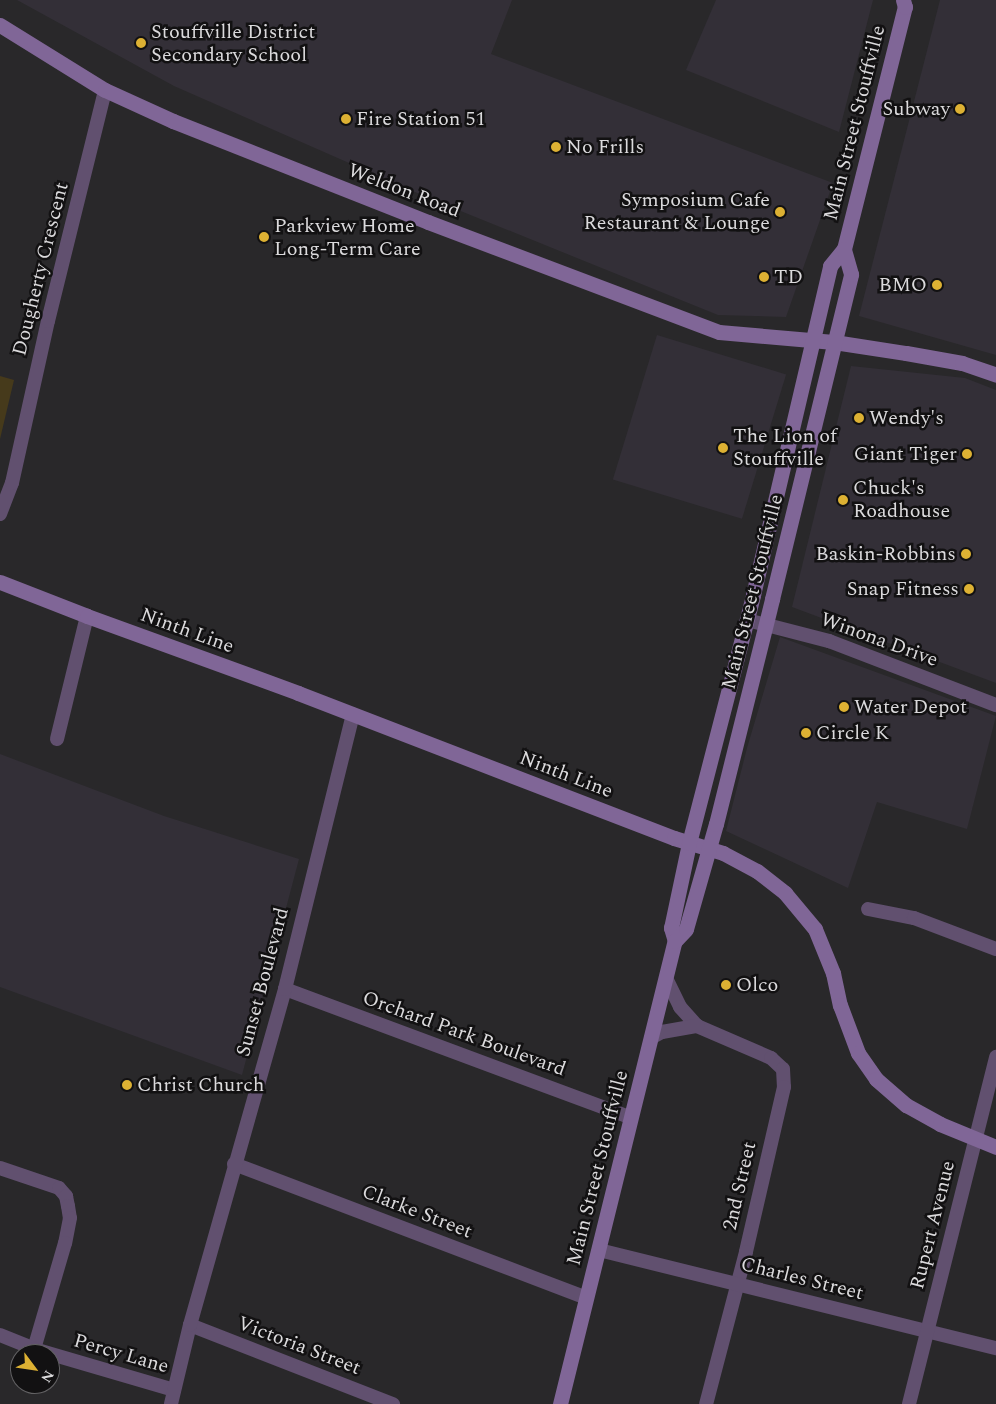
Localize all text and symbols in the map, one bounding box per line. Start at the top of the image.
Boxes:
place label: Stouffville District Secondary School [151,20,315,67]
street label: Main Street Stouffville [819,23,891,223]
marker: Stouffville District Secondary School [135,37,147,49]
place label: Subway [883,97,950,121]
marker: Subway [954,103,966,115]
place label: Fire Station 51 [356,107,485,131]
marker: Fire Station 51 [340,113,352,125]
place label: No Frills [566,135,644,159]
marker: No Frills [550,141,562,153]
street label: Weldon Road [344,159,464,223]
street label: Dougherty Crescent [8,180,74,358]
place label: Symposium Cafe Restaurant & Lounge [583,188,770,235]
marker: Symposium Cafe Restaurant & Lounge [774,206,786,218]
place label: Parkview Home Long-Term Care [274,214,421,261]
marker: Parkview Home Long-Term Care [258,231,270,243]
place label: TD [774,265,803,289]
marker: TD [758,271,770,283]
place label: BMO [879,273,927,297]
marker: BMO [931,279,943,291]
place label: Wendy's [869,406,944,430]
marker: Wendy's [853,412,865,424]
place label: The Lion of Stouffville [733,424,837,471]
marker: The Lion of Stouffville [717,442,729,454]
place label: Giant Tiger [854,442,957,466]
marker: Giant Tiger [961,448,973,460]
place label: Chuck's Roadhouse [853,476,950,523]
street label: Main Street Stouffville [717,492,789,692]
marker: Chuck's Roadhouse [837,494,849,506]
place label: Baskin-Robbins [816,542,956,566]
marker: Baskin-Robbins [960,548,972,560]
place label: Snap Fitness [847,577,959,601]
marker: Snap Fitness [963,583,975,595]
street label: Ninth Line [137,603,237,659]
street label: Winona Drive [817,608,941,672]
place label: Water Depot [854,695,967,719]
marker: Water Depot [838,701,850,713]
place label: Circle K [816,721,889,745]
marker: Circle K [800,727,812,739]
street label: Ninth Line [516,746,616,804]
street label: Sunset Boulevard [232,905,294,1059]
place label: Olco [736,973,778,997]
marker: Olco [720,979,732,991]
street label: Orchard Park Boulevard [359,986,569,1082]
street label: Main Street Stouffville [562,1068,634,1268]
place label: Christ Church [137,1073,264,1097]
marker: Christ Church [121,1079,133,1091]
street label: 2nd Street [718,1139,762,1233]
street label: Rupert Avenue [905,1158,961,1292]
street label: Clarke Street [359,1180,475,1244]
street label: Charles Street [738,1252,866,1306]
street label: Victoria Street [234,1312,364,1380]
street label: Percy Lane [71,1329,171,1379]
north arrow [10,1344,60,1394]
text: N [35,1366,59,1387]

